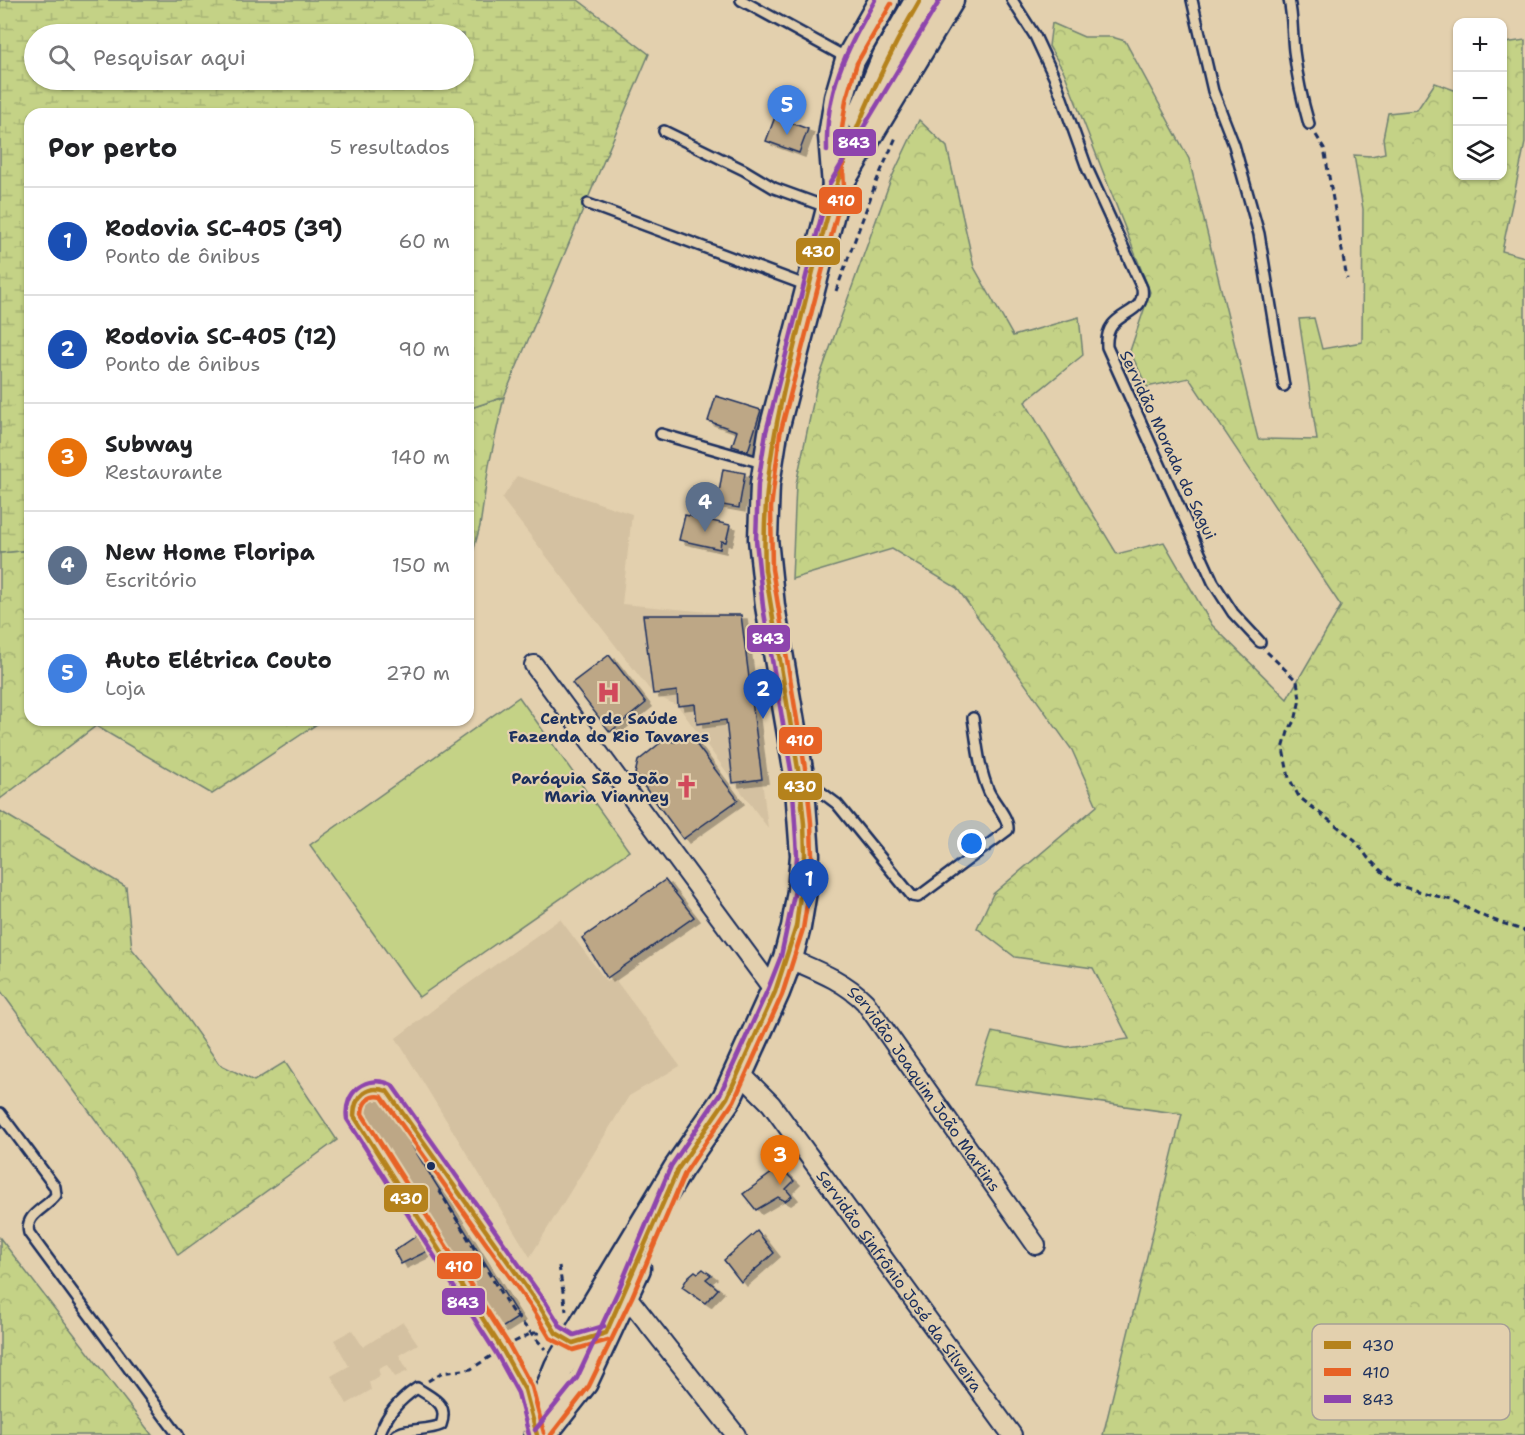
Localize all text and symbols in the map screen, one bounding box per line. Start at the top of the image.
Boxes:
map controls [1453,18,1507,180]
button: + [1453,18,1507,72]
search box [24,24,474,90]
icon: search [45,41,78,74]
text: Pesquisar aqui [93,43,246,72]
button: − [1453,72,1507,126]
pin: 5 [768,86,806,135]
button: layers [1453,126,1507,180]
line badge: 843 [832,128,877,157]
text: Por perto [48,130,177,165]
text: 843 [838,132,870,153]
text: 5 resultados [330,134,450,160]
line badge: 410 [818,186,863,215]
text: 410 [827,190,855,211]
text: Rodovia SC-405 (39) [105,214,343,243]
text: 1 [63,228,72,254]
text: 60 m [398,228,450,254]
line badge: 430 [795,237,841,266]
text: 430 [802,241,834,262]
text: Ponto de ônibus [105,243,260,269]
text: Rodovia SC-405 (12) [105,322,337,351]
text: 2 [61,336,75,362]
text: 90 m [398,336,450,362]
street label: Servidão Morada do Sagui [1115,347,1221,543]
text: Ponto de ônibus [105,351,260,377]
text: Subway [105,430,193,459]
text: 3 [61,444,75,470]
text: 140 m [391,444,450,470]
text: Restaurante [105,459,223,485]
pin: 4 [686,482,724,532]
text: New Home Floripa [105,538,315,567]
text: 4 [61,552,75,578]
text: 150 m [392,552,450,578]
text: Escritório [105,567,197,593]
line badge: 843 [746,624,791,653]
text: 843 [752,628,784,649]
text: Auto Elétrica Couto [105,646,332,675]
text: 5 [61,660,74,686]
text: 270 m [386,660,450,686]
pin: 2 [744,670,783,719]
text: Loja [105,675,145,701]
hospital icon: Centro de Saúde Fazenda do Rio Tavares [596,680,622,706]
place label: Centro de Saúde Fazenda do Rio Tavares [509,708,709,747]
line badge: 410 [778,726,823,755]
text: 410 [786,730,814,751]
place label: Paróquia São João Maria Vianney [512,768,669,807]
line badge: 430 [777,772,823,801]
church icon: Paróquia São João Maria Vianney [674,774,700,800]
text: 430 [784,776,816,797]
your location [957,829,986,858]
pin: 1 [790,860,828,909]
street label: Servidão Joaquim João Martins [844,981,1006,1196]
pin: 3 [760,1136,800,1185]
unlabelled marker [425,1160,437,1172]
street label: Servidão Sinfrônio José da Silveira [812,1166,988,1396]
line badge: 430 [383,1184,429,1213]
text: 430 [390,1188,422,1209]
line badge: 410 [436,1252,482,1280]
text: 410 [445,1256,473,1277]
line badge: 843 [441,1287,486,1316]
text: 843 [447,1292,479,1313]
legend [1312,1324,1510,1420]
text: 430 [1362,1335,1394,1356]
text: 410 [1362,1362,1390,1383]
text: 843 [1362,1389,1394,1410]

